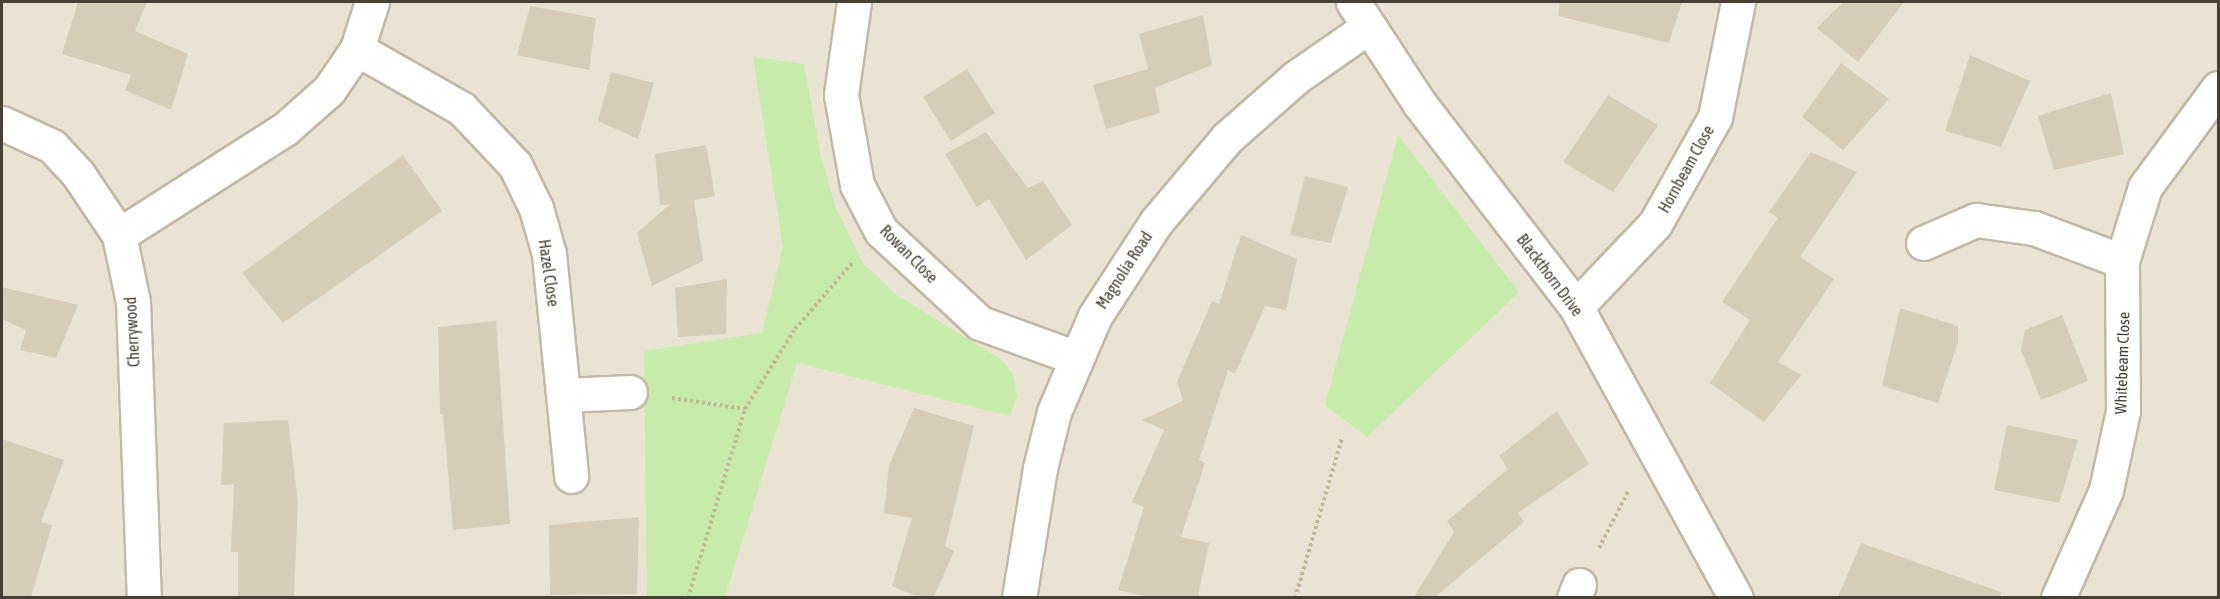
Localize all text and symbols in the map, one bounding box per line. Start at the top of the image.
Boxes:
street label: Hornbeam Close [1654,122,1718,216]
street label: Rowan Close [876,221,942,287]
street label: Magnolia Road [1092,228,1156,312]
street label: Blackthorn Drive [1513,230,1587,320]
street label: Hazel Close [535,238,563,308]
street label: Cherrywood [121,296,143,368]
street label: Whitebeam Close [2111,311,2133,415]

